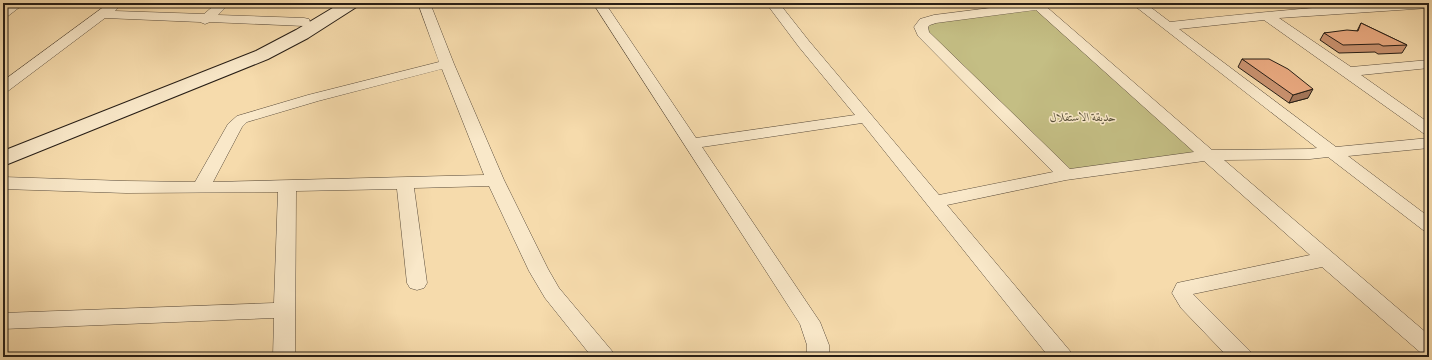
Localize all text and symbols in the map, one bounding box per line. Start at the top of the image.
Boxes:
park label: حديقة الاستقلال [1050,109,1116,125]

